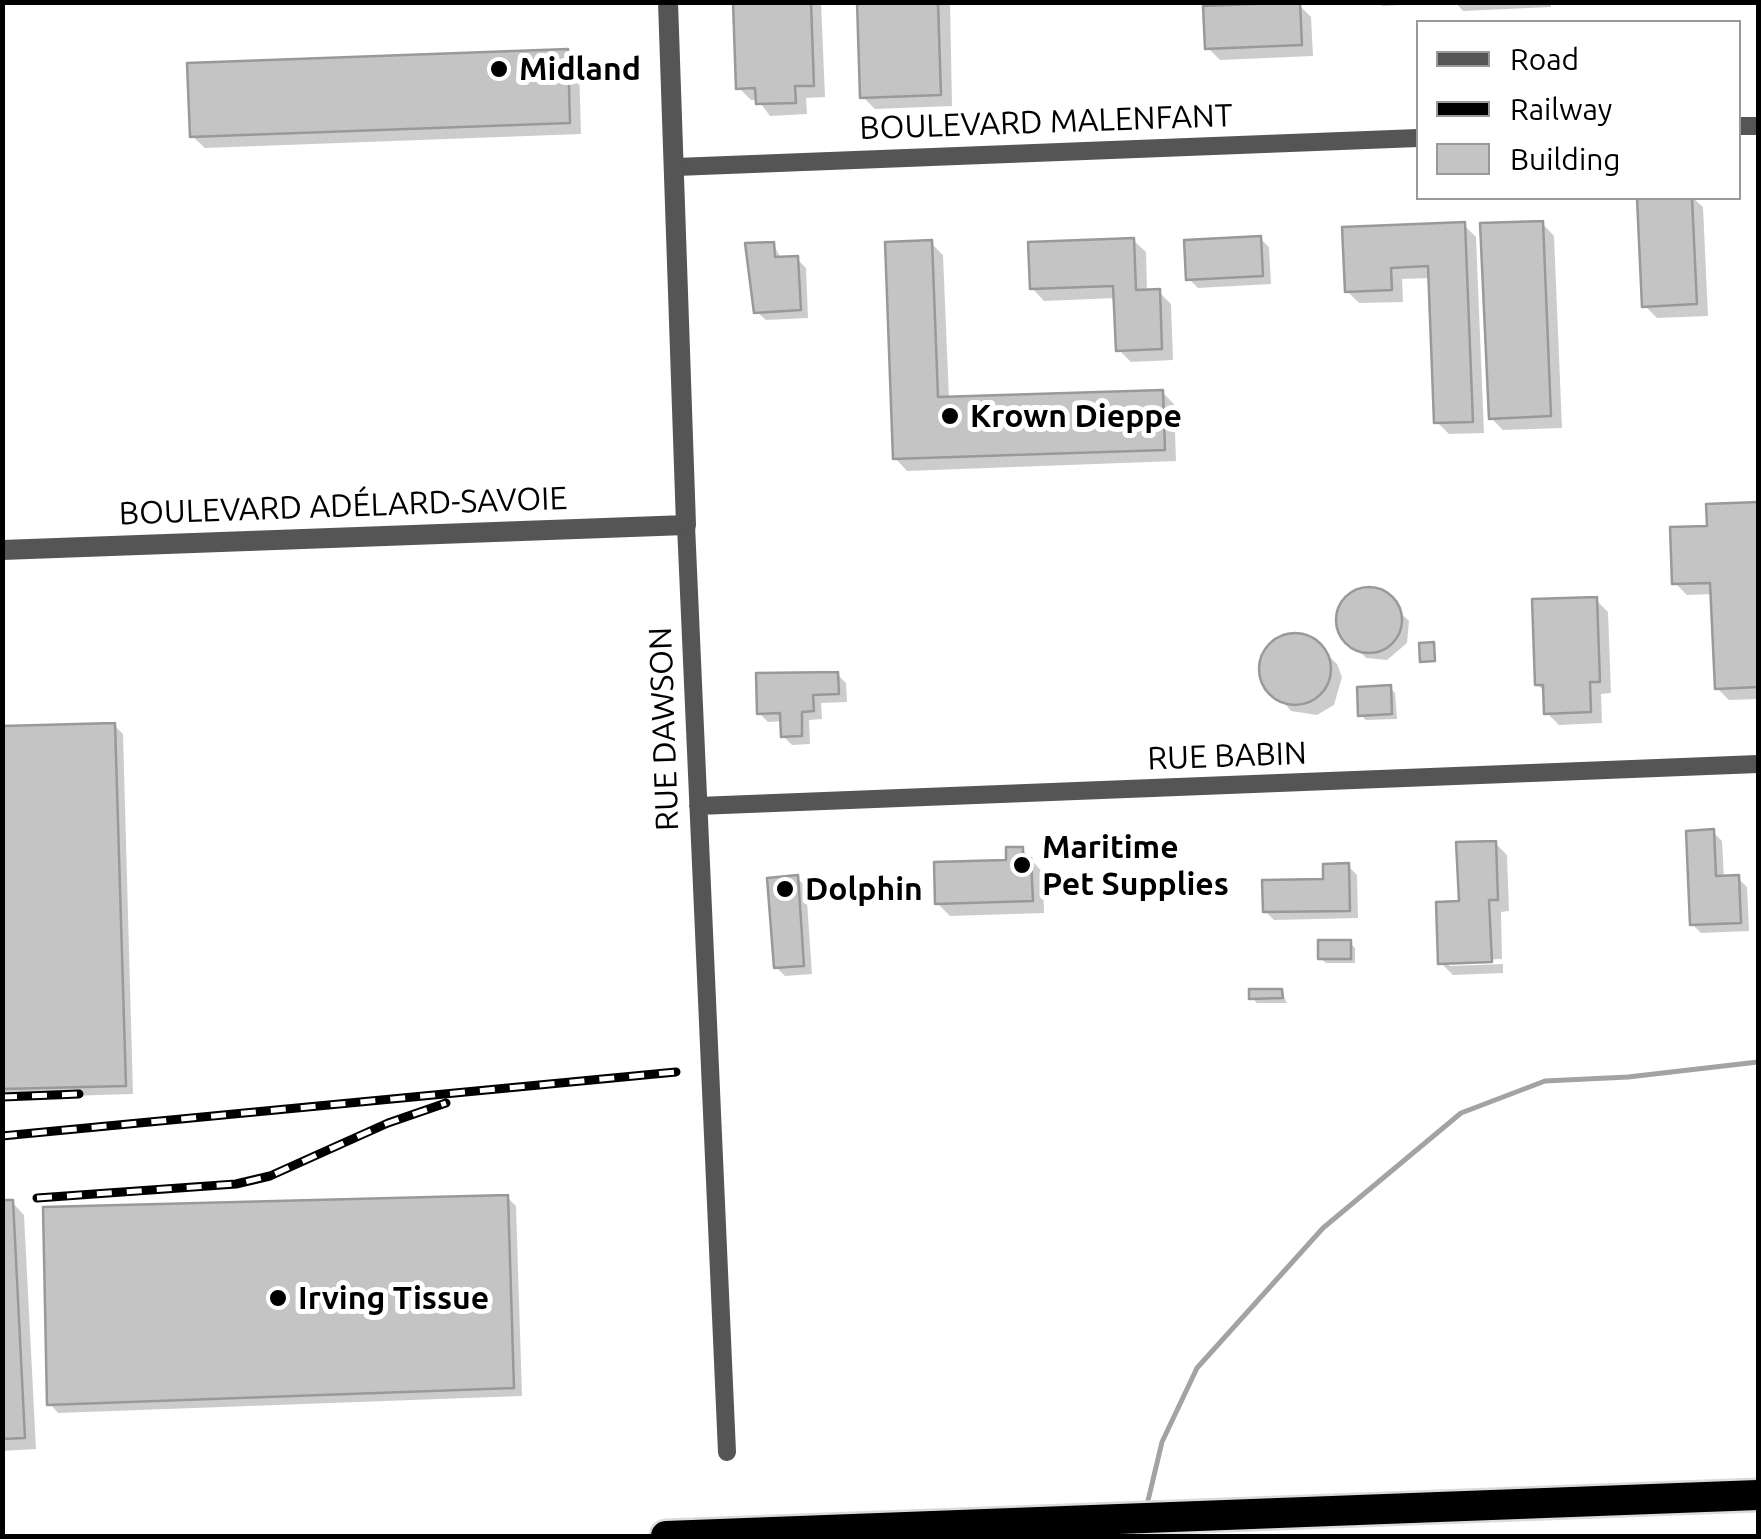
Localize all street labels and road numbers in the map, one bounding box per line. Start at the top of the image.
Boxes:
street label: BOULEVARD MALENFANT [859,96,1233,148]
street label: BOULEVARD ADÉLARD-SAVOIE [118,479,568,533]
street label: RUE DAWSON [641,626,687,832]
street label: RUE BABIN [1147,734,1307,778]

